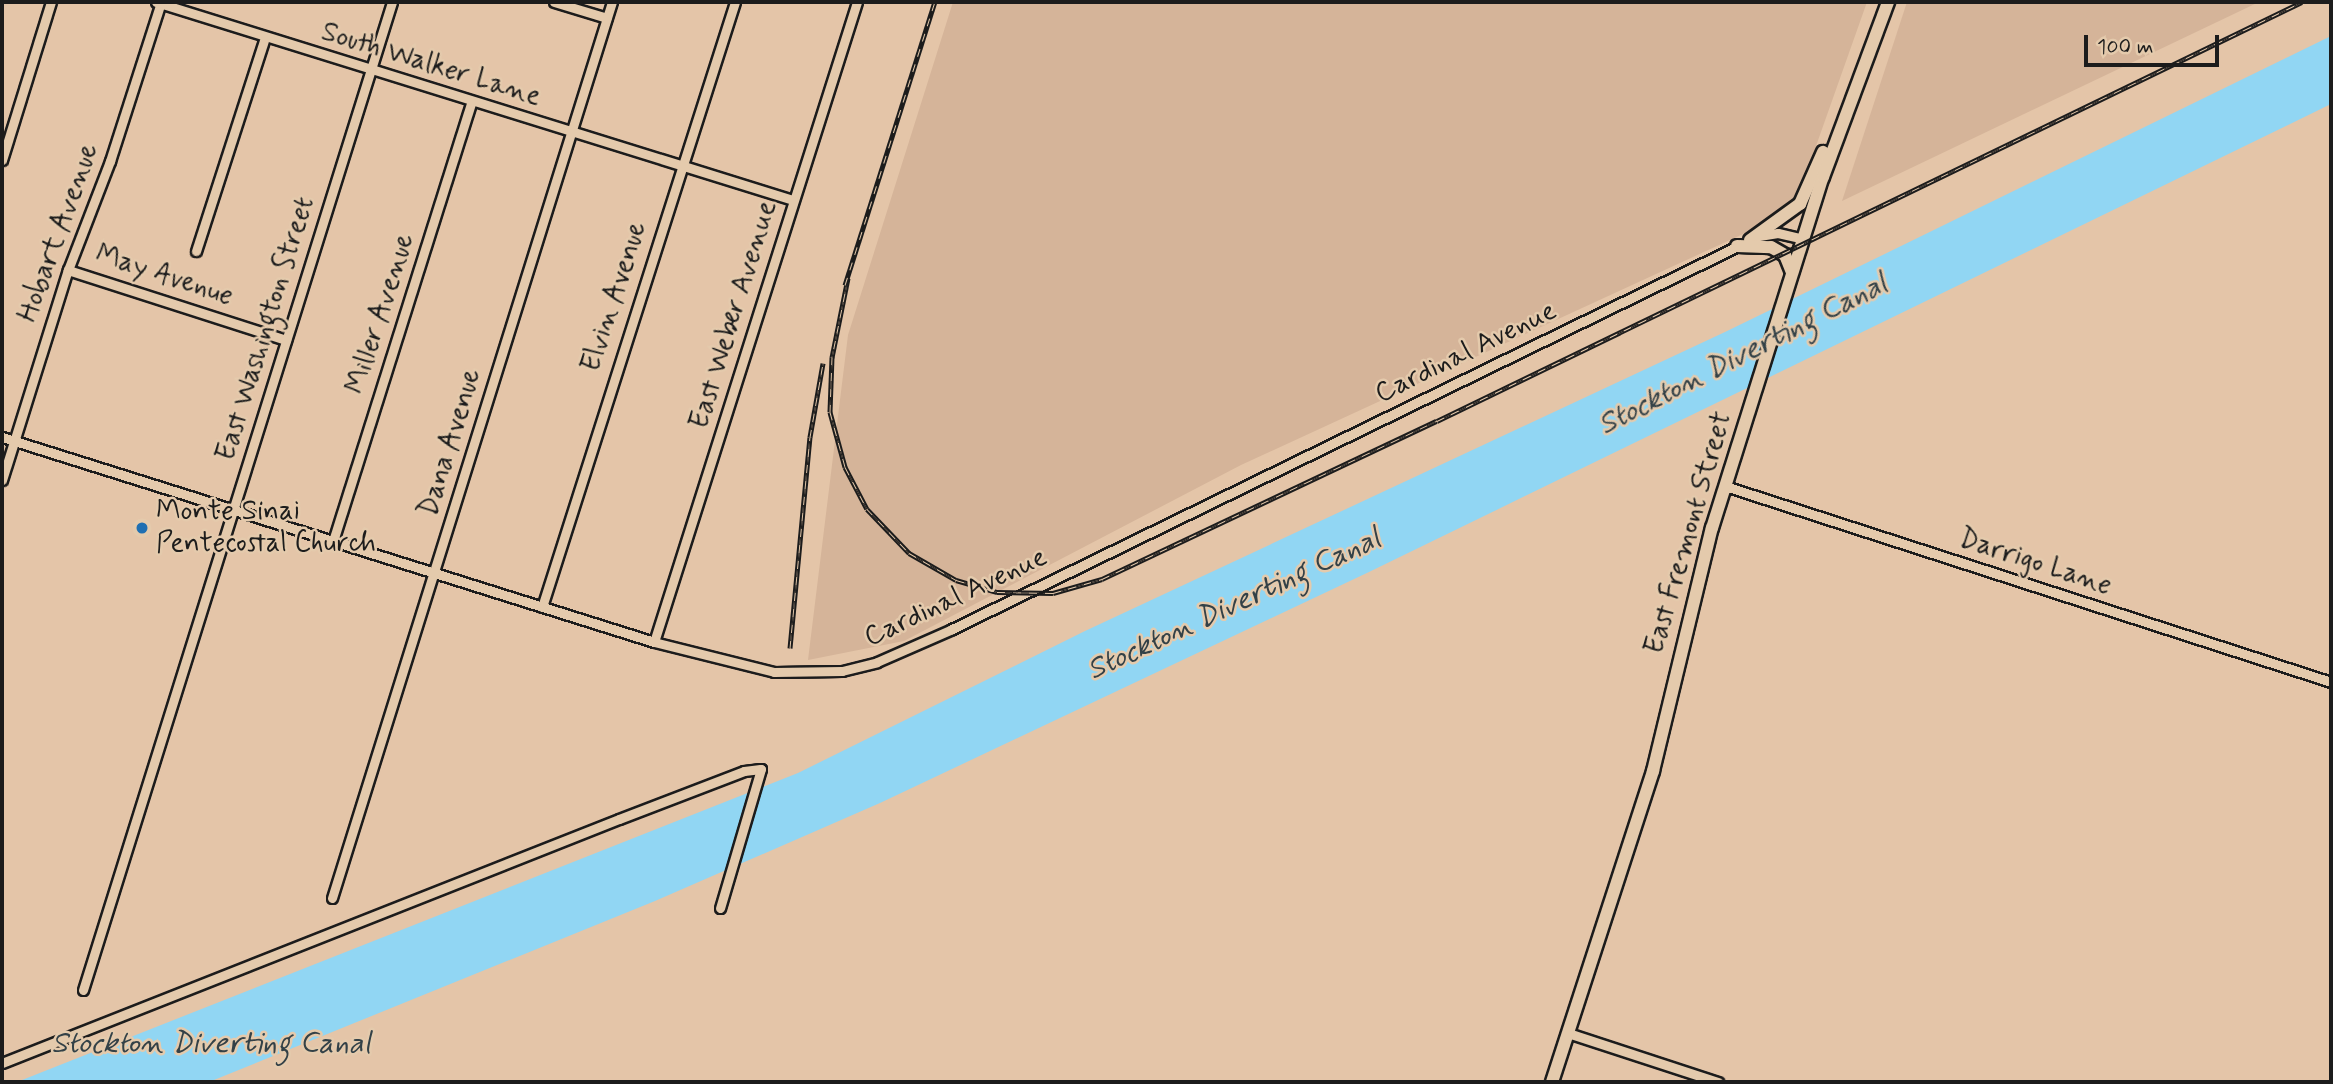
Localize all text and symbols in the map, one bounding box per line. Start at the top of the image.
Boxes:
street label: South Walker Lane [320,17,542,113]
scale bar [2088,21,2223,65]
text: 100 m [2097,33,2153,61]
street label: Hobart Avenue [12,140,106,326]
street label: East Washington Street [209,191,323,467]
street label: East Weber Avenue [684,201,784,429]
street label: Elvin Avenue [574,215,656,379]
street label: Miller Avenue [340,231,422,397]
street label: May Avenue [88,237,240,315]
water label: Stockton Diverting Canal [1592,266,1894,444]
street label: Cardinal Avenue [1369,294,1563,412]
street label: Dana Avenue [412,363,490,523]
street label: East Fremont Street [1638,408,1740,658]
place label: Monte Sinai Pentecostal Church [156,495,383,561]
marker: Monte Sinai Pentecostal Church [134,520,150,536]
water label: Stockton Diverting Canal [1081,521,1387,689]
street label: Darrigo Lane [1956,523,2114,603]
street label: Cardinal Avenue [859,541,1053,655]
water label: Stockton Diverting Canal [51,1026,371,1062]

